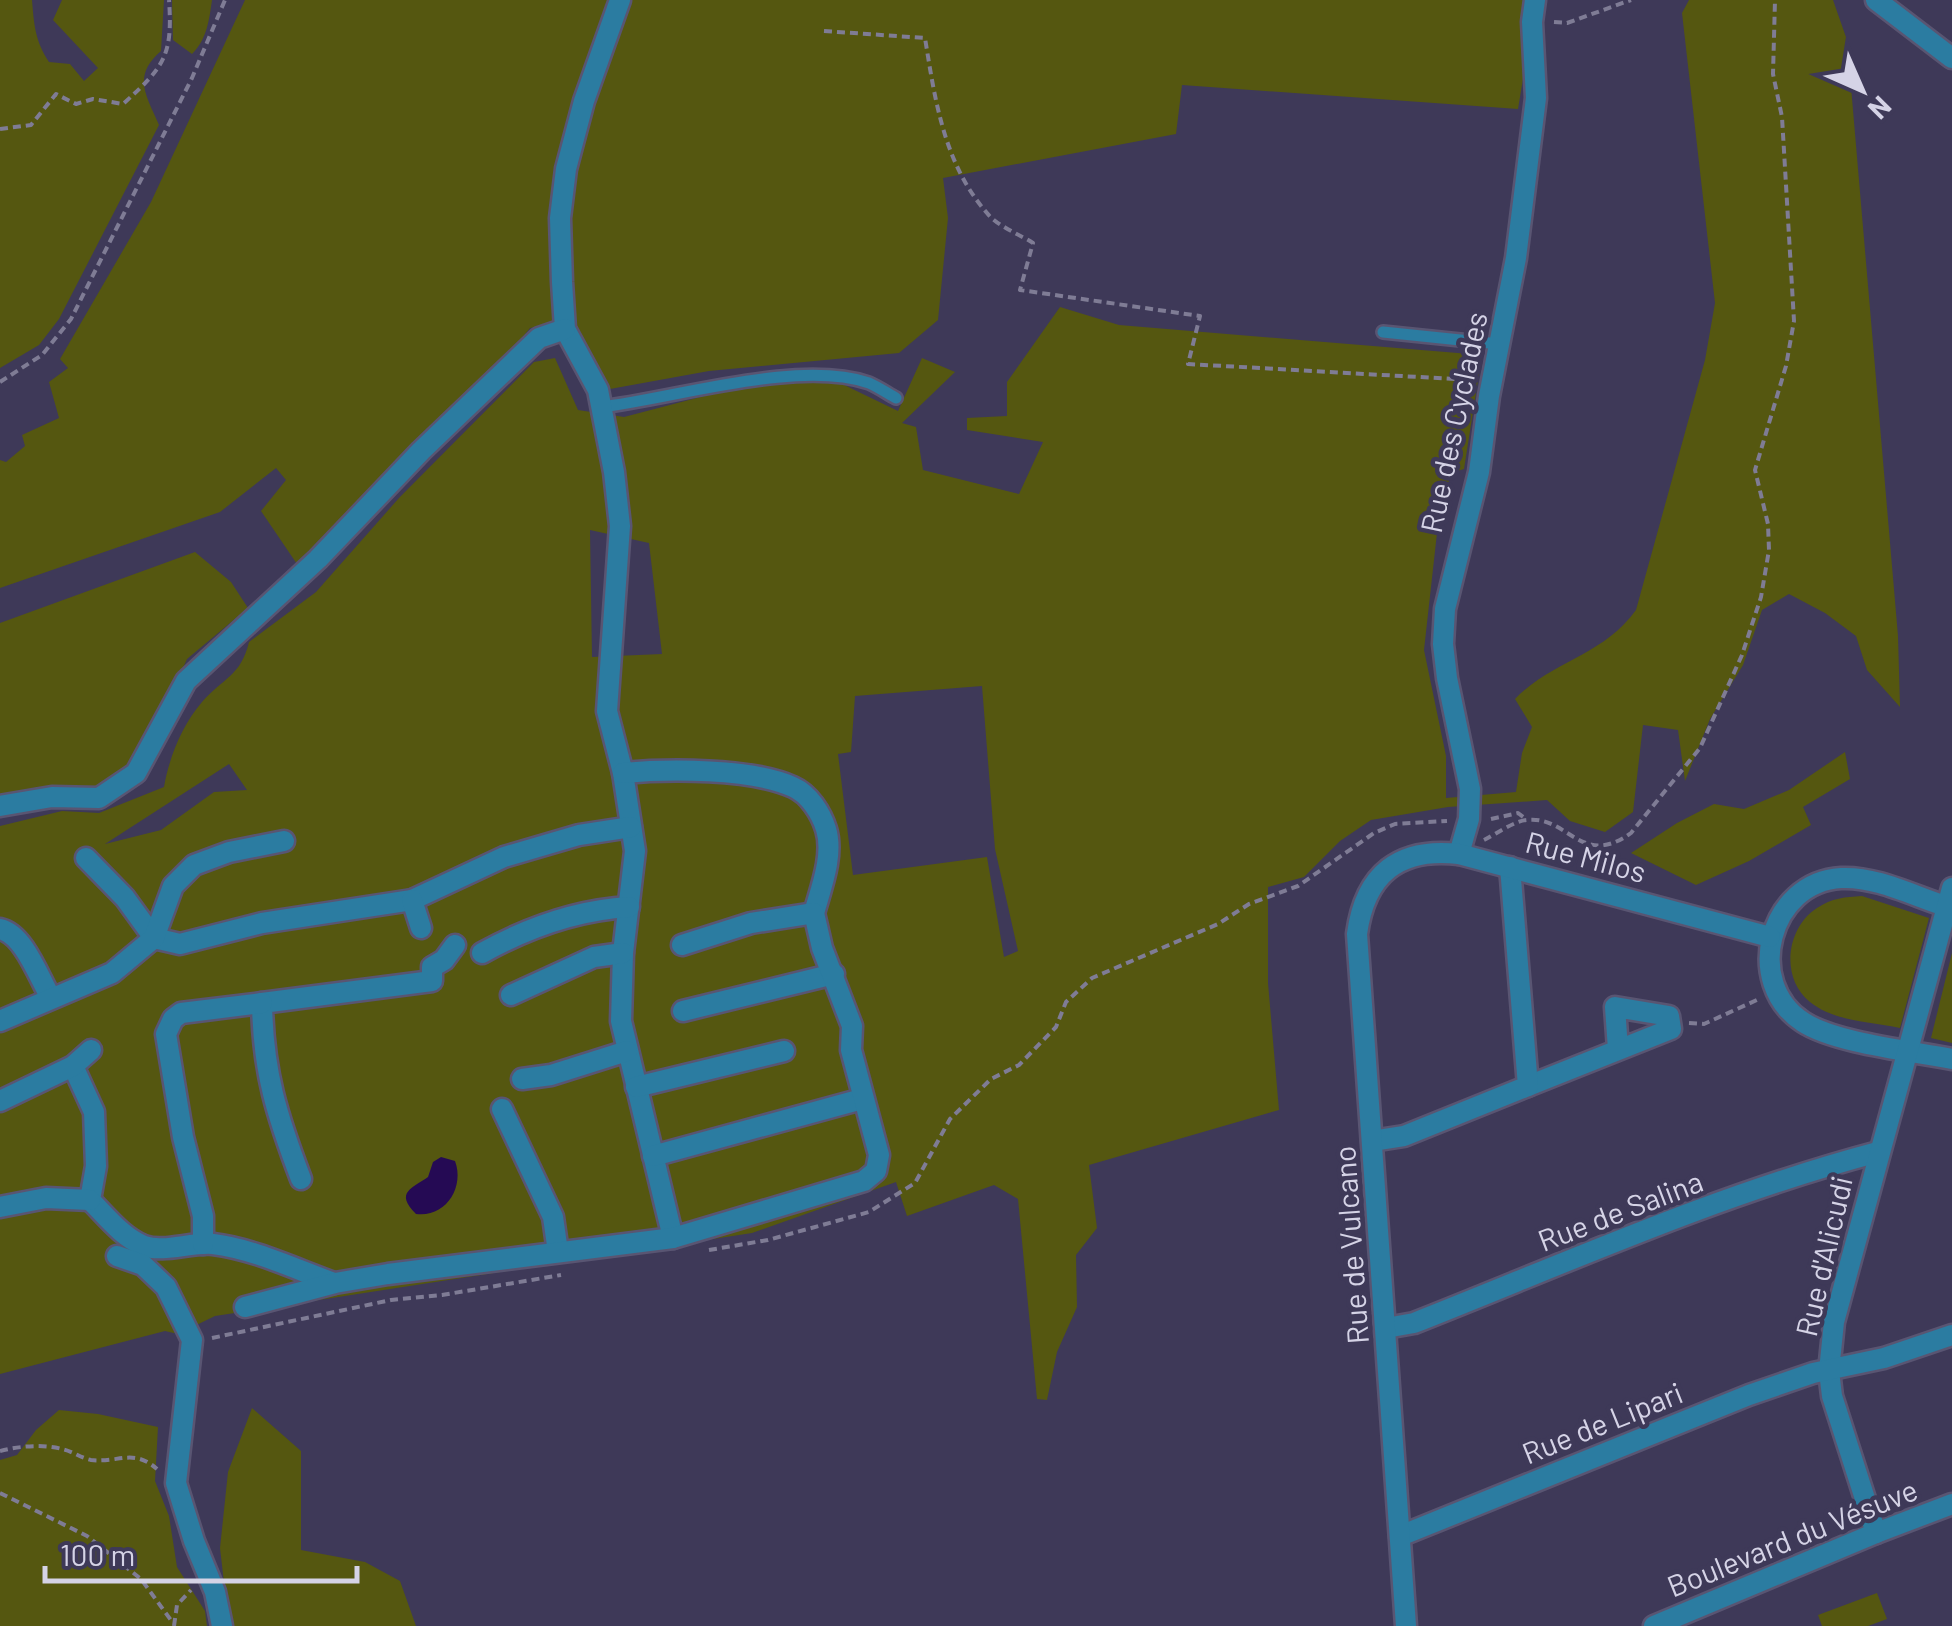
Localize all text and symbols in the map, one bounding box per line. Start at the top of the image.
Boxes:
north arrow [1812,40,1912,140]
text: N [1862,90,1899,127]
street label: Rue des Cyclades [1412,308,1494,536]
street label: Rue Milos [1522,823,1650,889]
street label: Rue de Vulcano [1325,1145,1375,1345]
street label: Rue de Salina [1532,1162,1708,1258]
street label: Rue d'Alicudi [1787,1172,1859,1340]
street label: Rue de Lipari [1516,1373,1688,1471]
street label: Boulevard du Vésuve [1662,1470,1922,1604]
scale bar [45,1521,358,1583]
text: 100 m [60,1536,135,1572]

